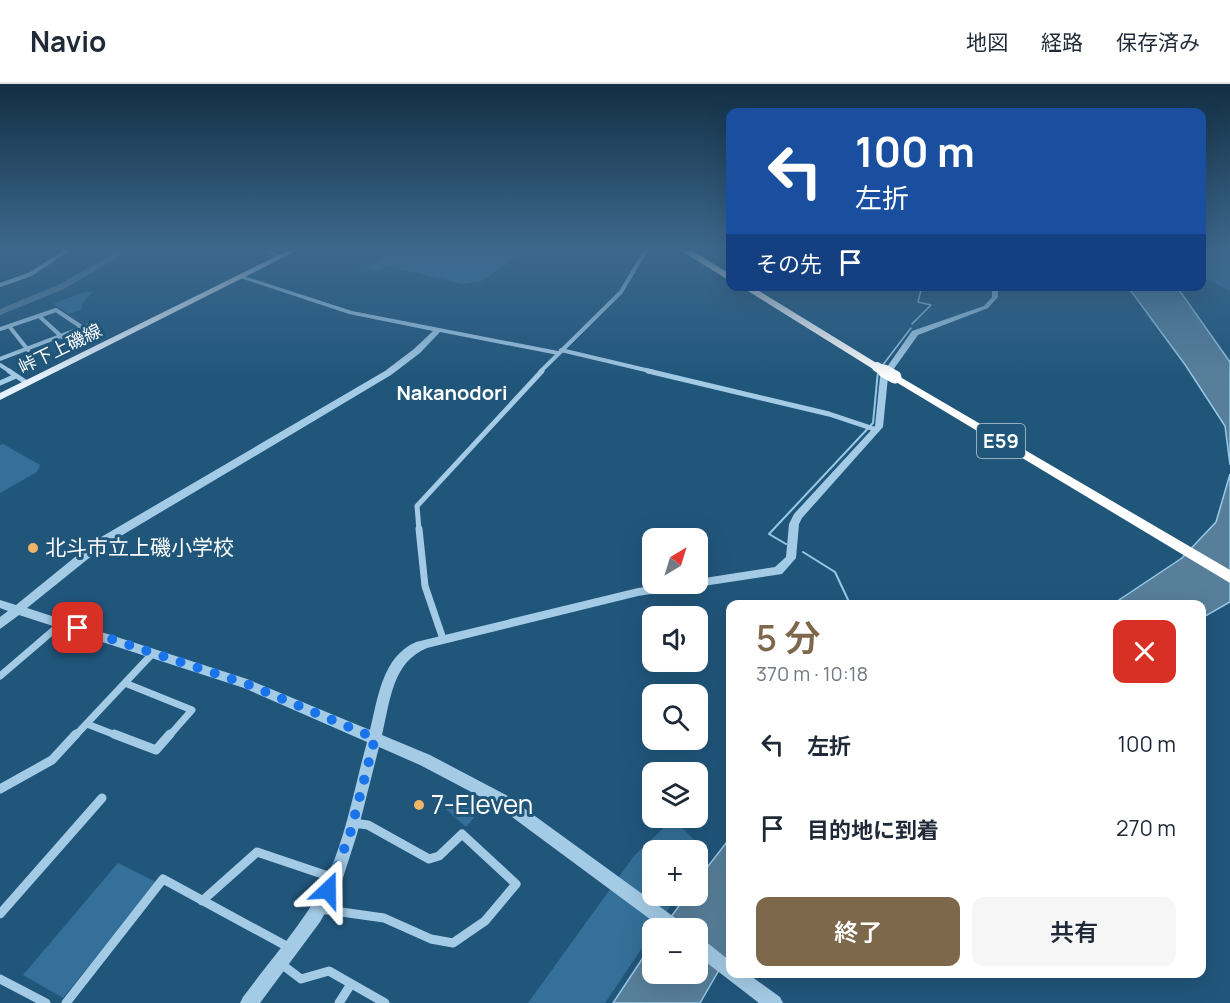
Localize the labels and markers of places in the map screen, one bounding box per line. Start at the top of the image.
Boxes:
place label: 北斗市立上磯小学校 [45,533,234,561]
marker: 北斗市立上磯小学校 [26,541,40,555]
pin [52,602,103,653]
place label: 7-Eleven [431,786,533,822]
marker: 7-Eleven [412,798,426,812]

